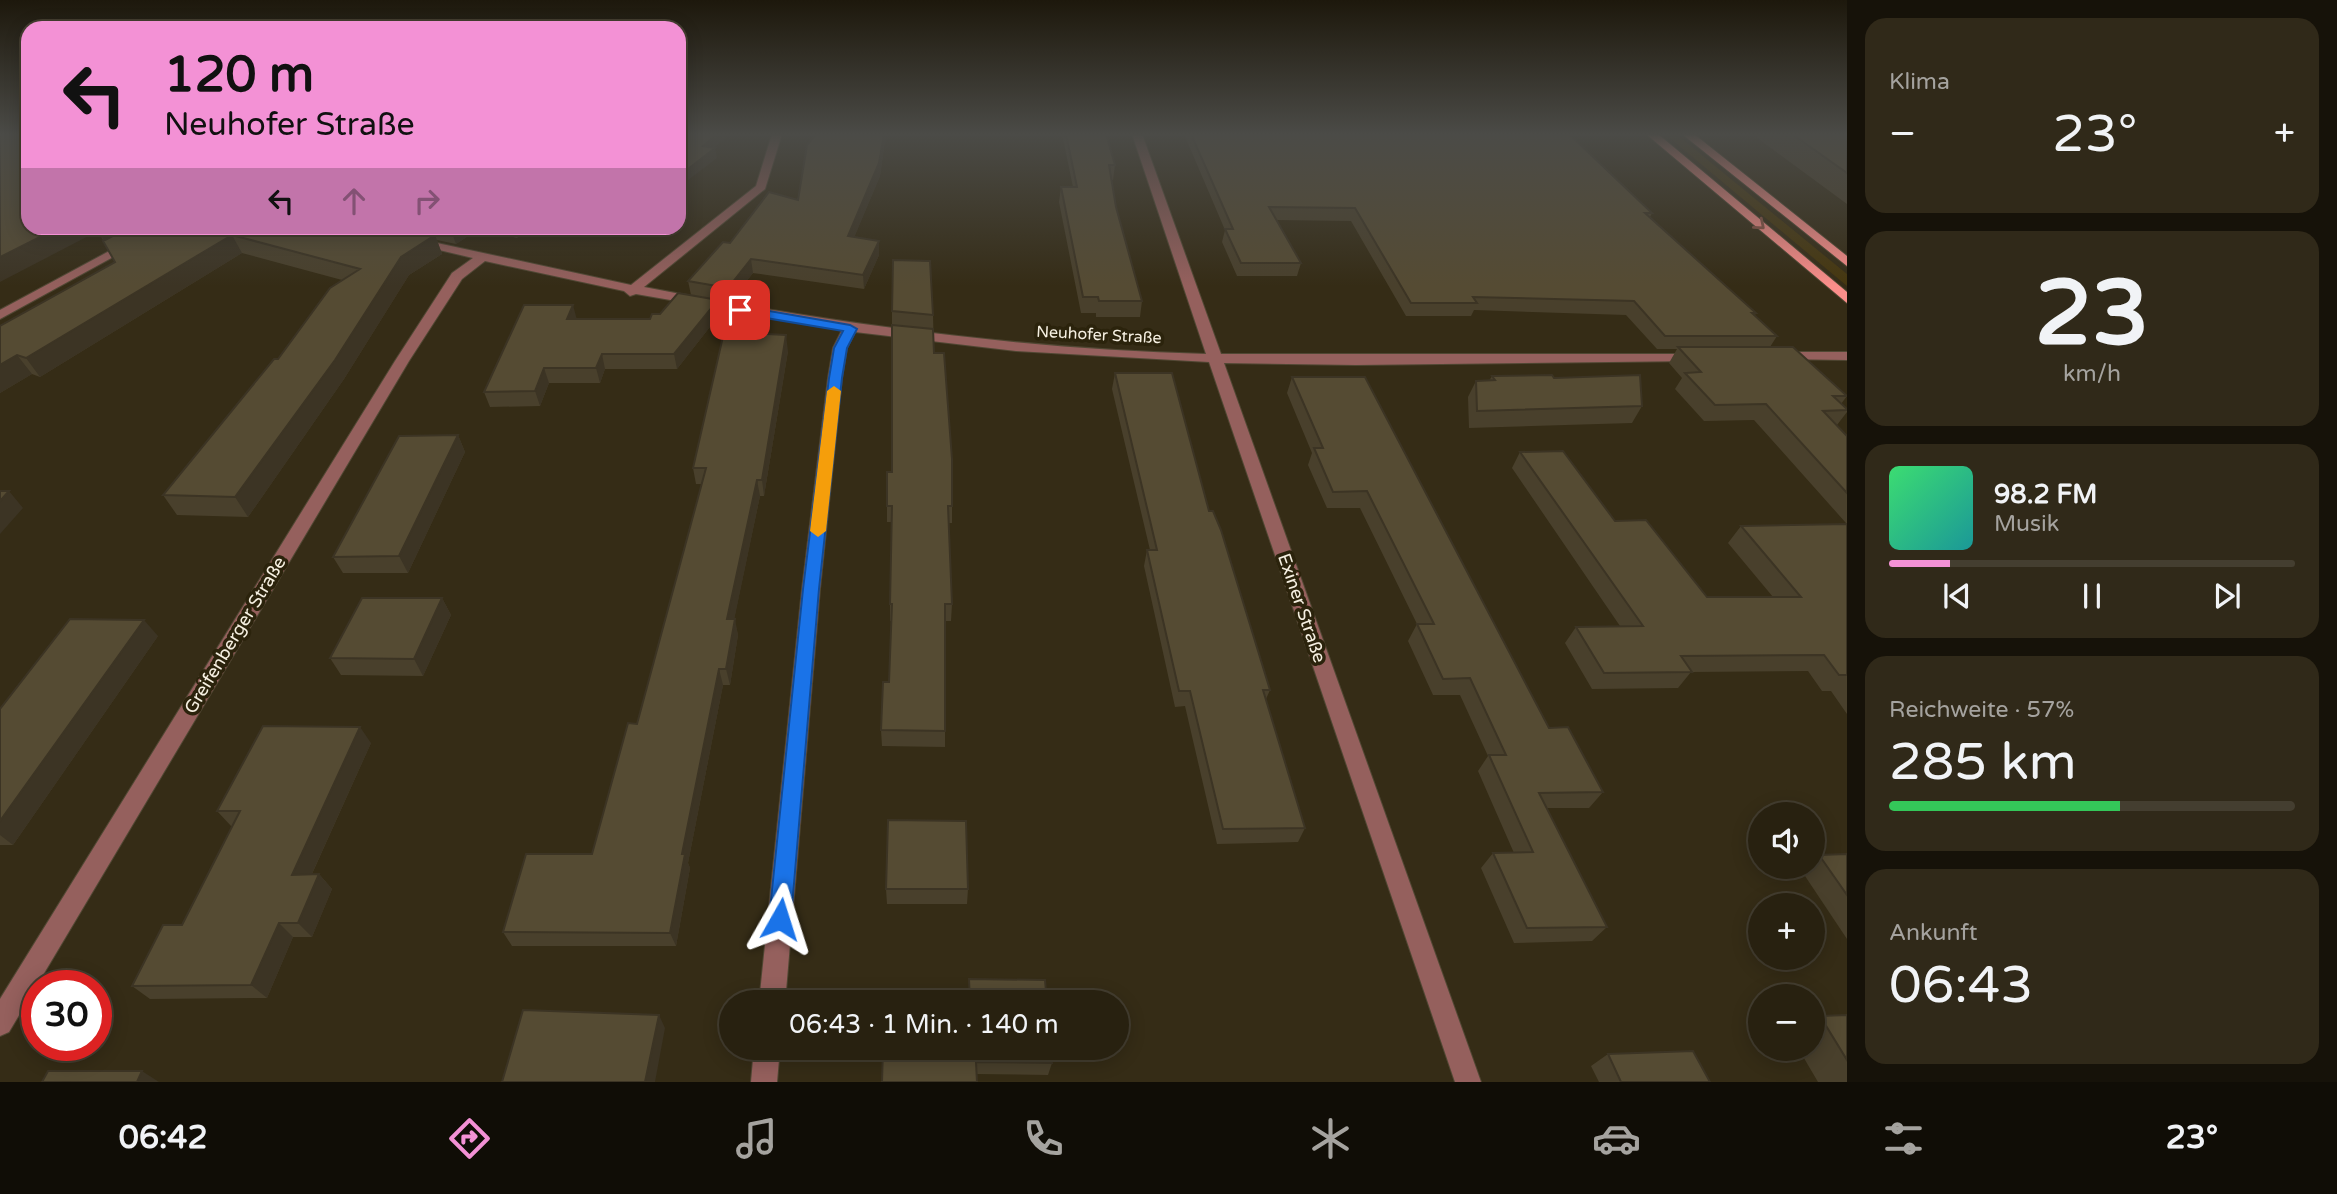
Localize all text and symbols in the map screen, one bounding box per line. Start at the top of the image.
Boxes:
text: 120 m [164,46,314,105]
icon: left [49,49,140,140]
text: Klima [1889,68,1950,96]
text: 23° [2052,103,2137,166]
text: Neuhofer Straße [164,106,415,144]
text: − [1889,111,1916,157]
text: + [2274,111,2295,157]
icon: left [262,182,300,220]
icon: ahead [335,182,373,220]
icon: right [408,182,446,220]
one-way arrow [1752,217,1764,230]
text: 23 [2035,259,2149,369]
pin [710,280,770,340]
icon: arrive [721,291,759,329]
street label: Neuhofer Straße [1036,322,1162,348]
text: km/h [2063,360,2121,388]
text: 98.2 FM [1994,479,2097,510]
text: Musik [1994,510,2059,538]
street label: Exiner Straße [1273,550,1331,666]
street label: Greifenberger Straße [179,552,291,718]
icon: previous [1938,577,1976,615]
icon: pause [2073,577,2111,615]
icon: next [2208,577,2246,615]
text: Reichweite · 57% [1889,696,2074,724]
text: 285 km [1889,731,2077,794]
map controls [1748,802,1825,1061]
button: sound [1748,802,1825,879]
position arrow [743,882,817,956]
button: + [1748,893,1825,970]
text: Ankunft [1889,919,1978,947]
text: 06:43 [1889,954,2033,1017]
speed limit sign: 30 [21,970,112,1061]
button: − [1748,984,1825,1061]
text: 06:43 · 1 Min. · 140 m [789,1009,1059,1040]
icon: directions [445,1114,494,1163]
icon: music [732,1114,781,1163]
icon: phone [1019,1114,1068,1163]
icon: climate [1306,1114,1355,1163]
icon: car [1592,1114,1641,1163]
icon: filters [1879,1114,1928,1163]
text: 06:42 [119,1119,208,1157]
text: 23° [2166,1119,2218,1157]

